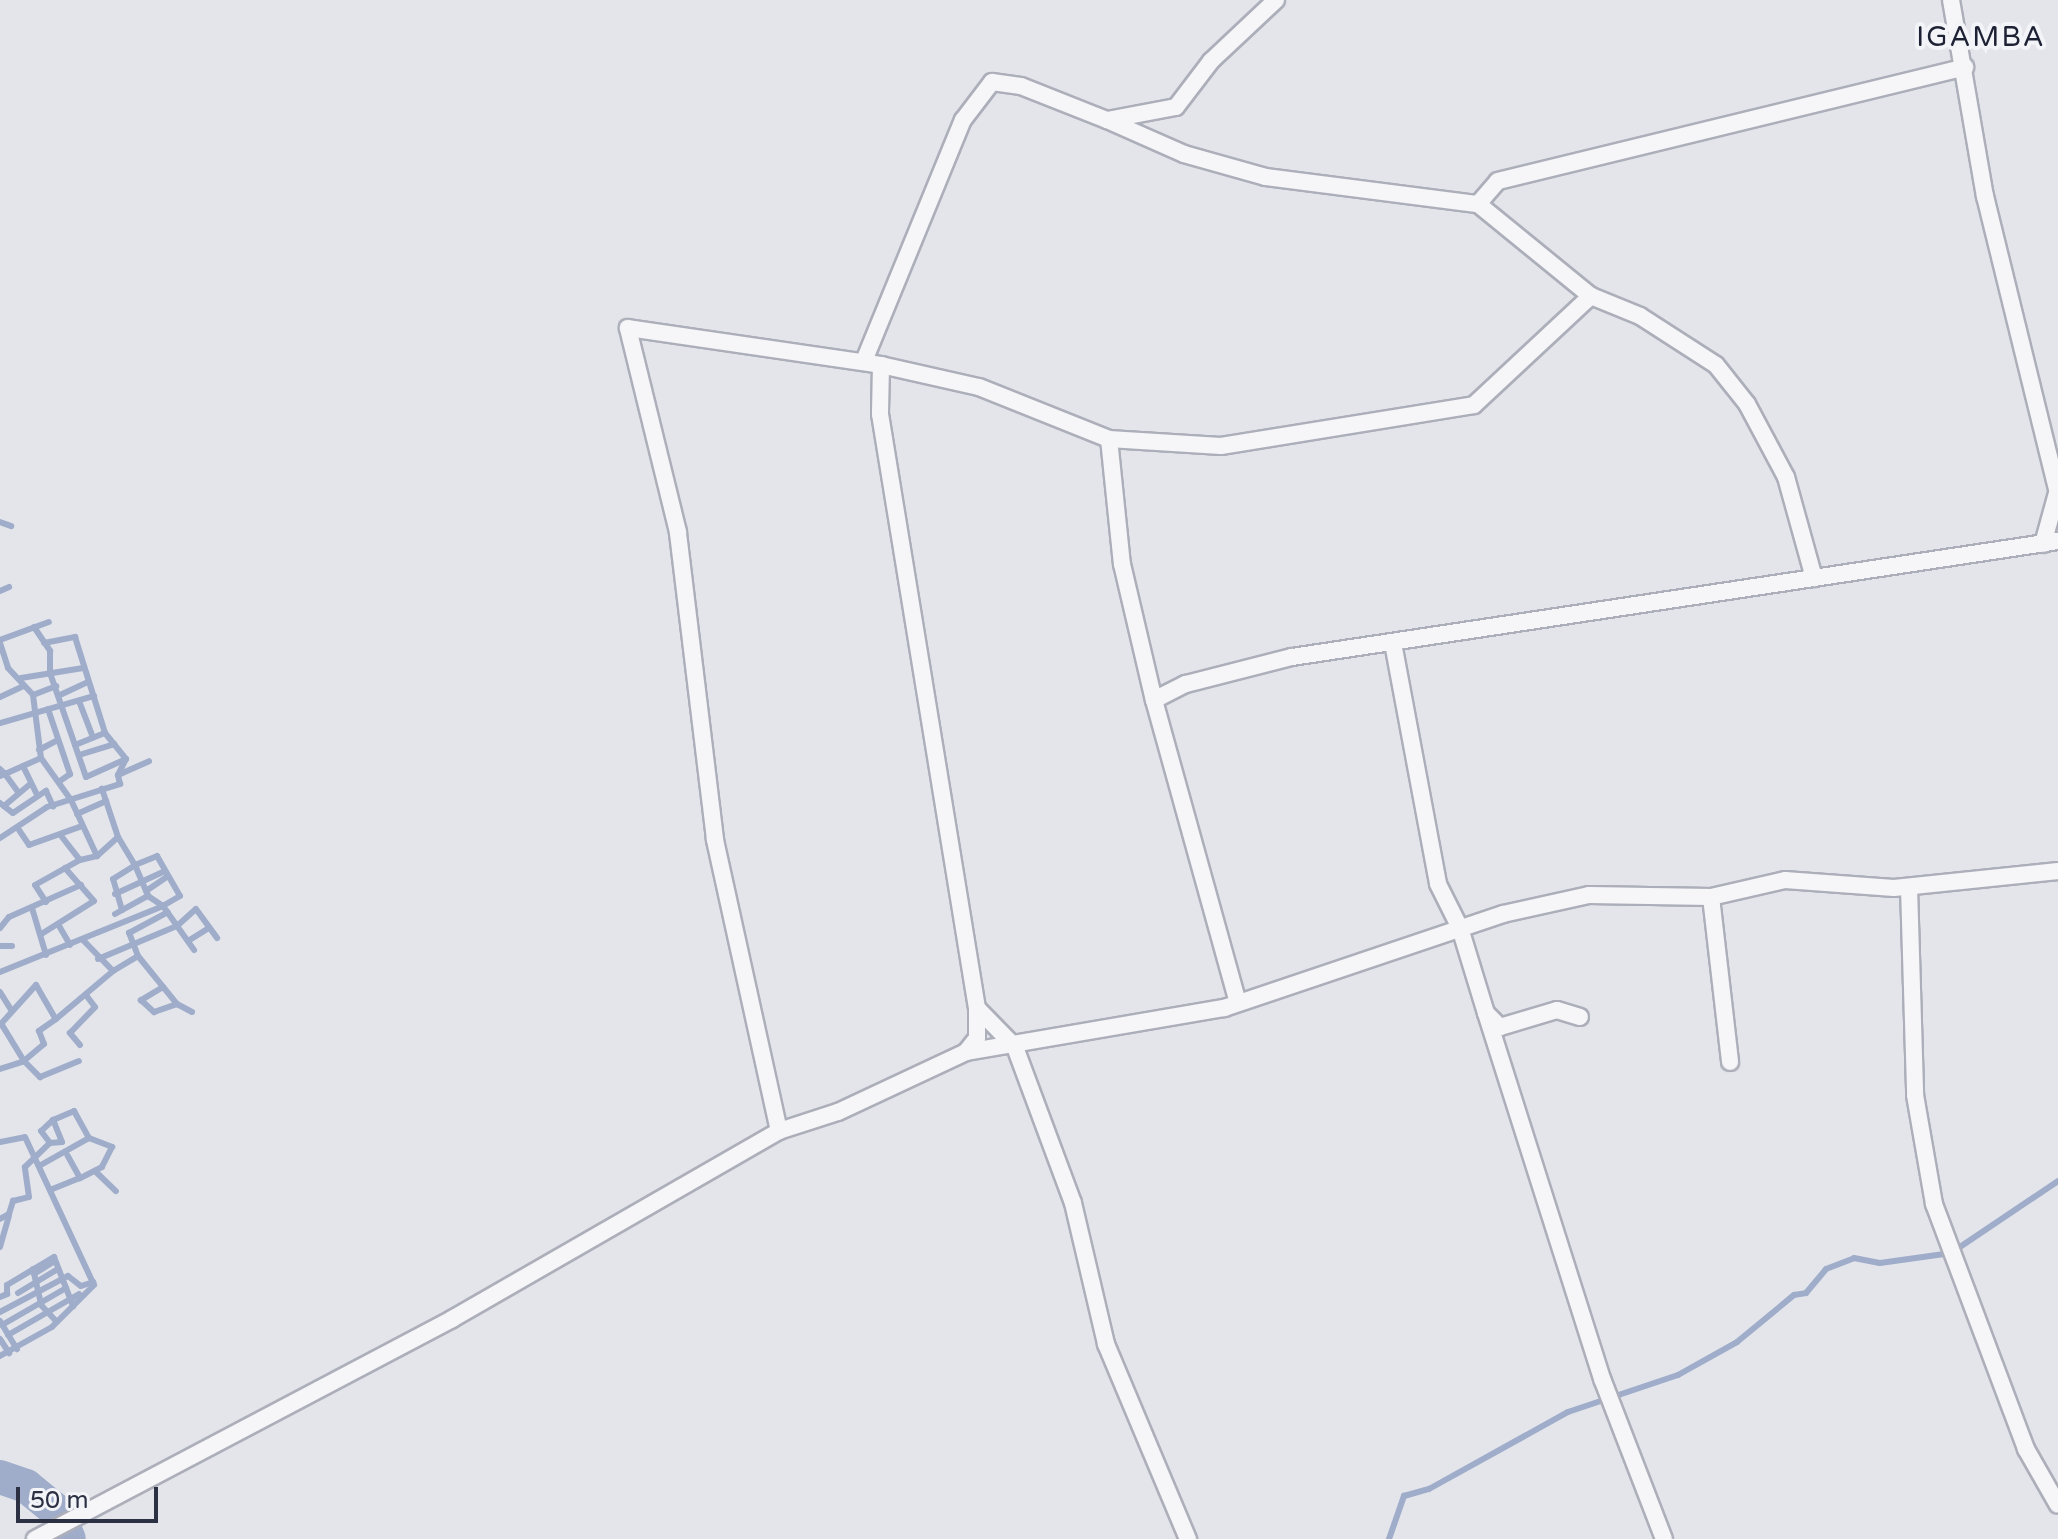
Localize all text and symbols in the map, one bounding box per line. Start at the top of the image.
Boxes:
district label: IGAMBA [1916,20,2046,54]
scale bar [20,1471,162,1521]
text: 50 m [30,1486,88,1515]

